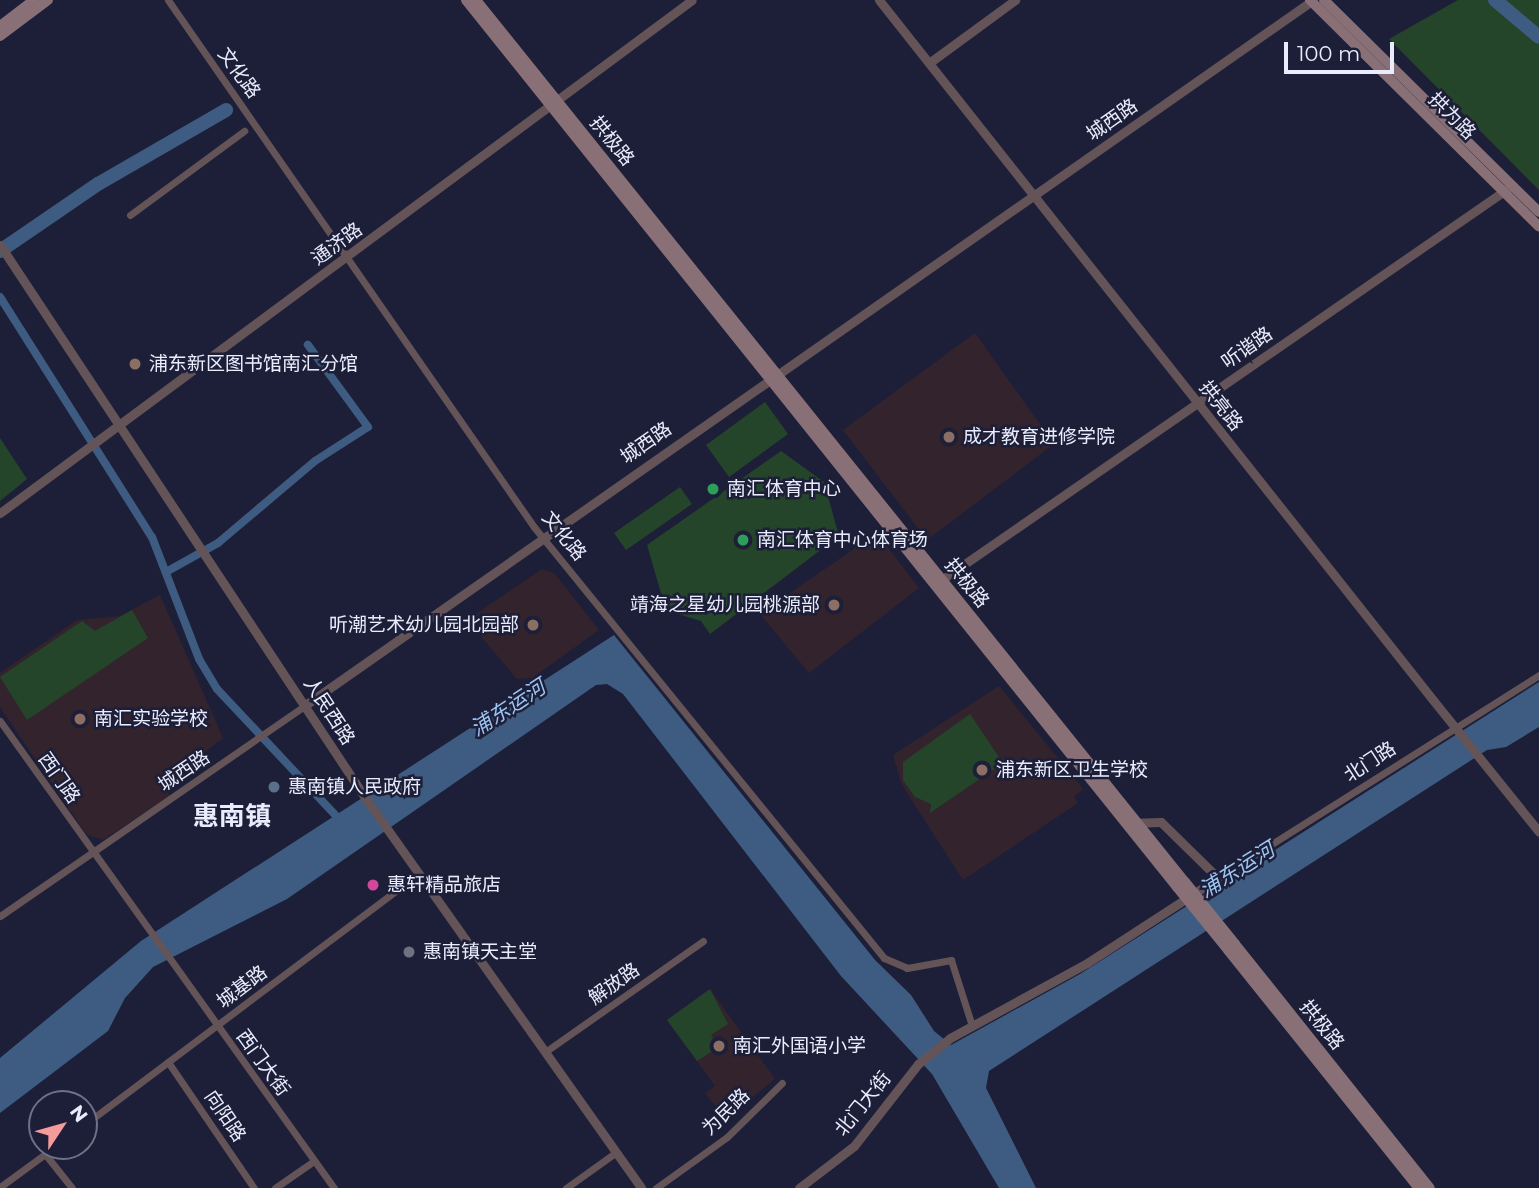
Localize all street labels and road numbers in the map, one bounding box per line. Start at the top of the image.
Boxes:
street label: 文化路 [213,43,265,103]
street label: 拱为路 [1424,88,1480,144]
street label: 城西路 [1082,94,1142,146]
street label: 拱极路 [585,112,639,170]
street label: 通济路 [307,218,367,270]
street label: 听谐路 [1217,322,1277,374]
street label: 拱亮路 [1194,377,1248,435]
street label: 城西路 [616,417,676,469]
street label: 文化路 [537,507,591,565]
street label: 拱极路 [940,554,994,612]
street label: 人民西路 [299,673,359,749]
street label: 北门路 [1340,737,1400,787]
street label: 城西路 [154,746,214,796]
street label: 西门路 [33,748,85,808]
street label: 解放路 [584,958,644,1010]
street label: 城基路 [212,961,272,1013]
street label: 拱极路 [1295,996,1349,1054]
street label: 西门大街 [231,1026,295,1100]
street label: 北门大街 [830,1067,896,1141]
street label: 为民路 [698,1084,754,1140]
street label: 向阳路 [200,1086,250,1146]

